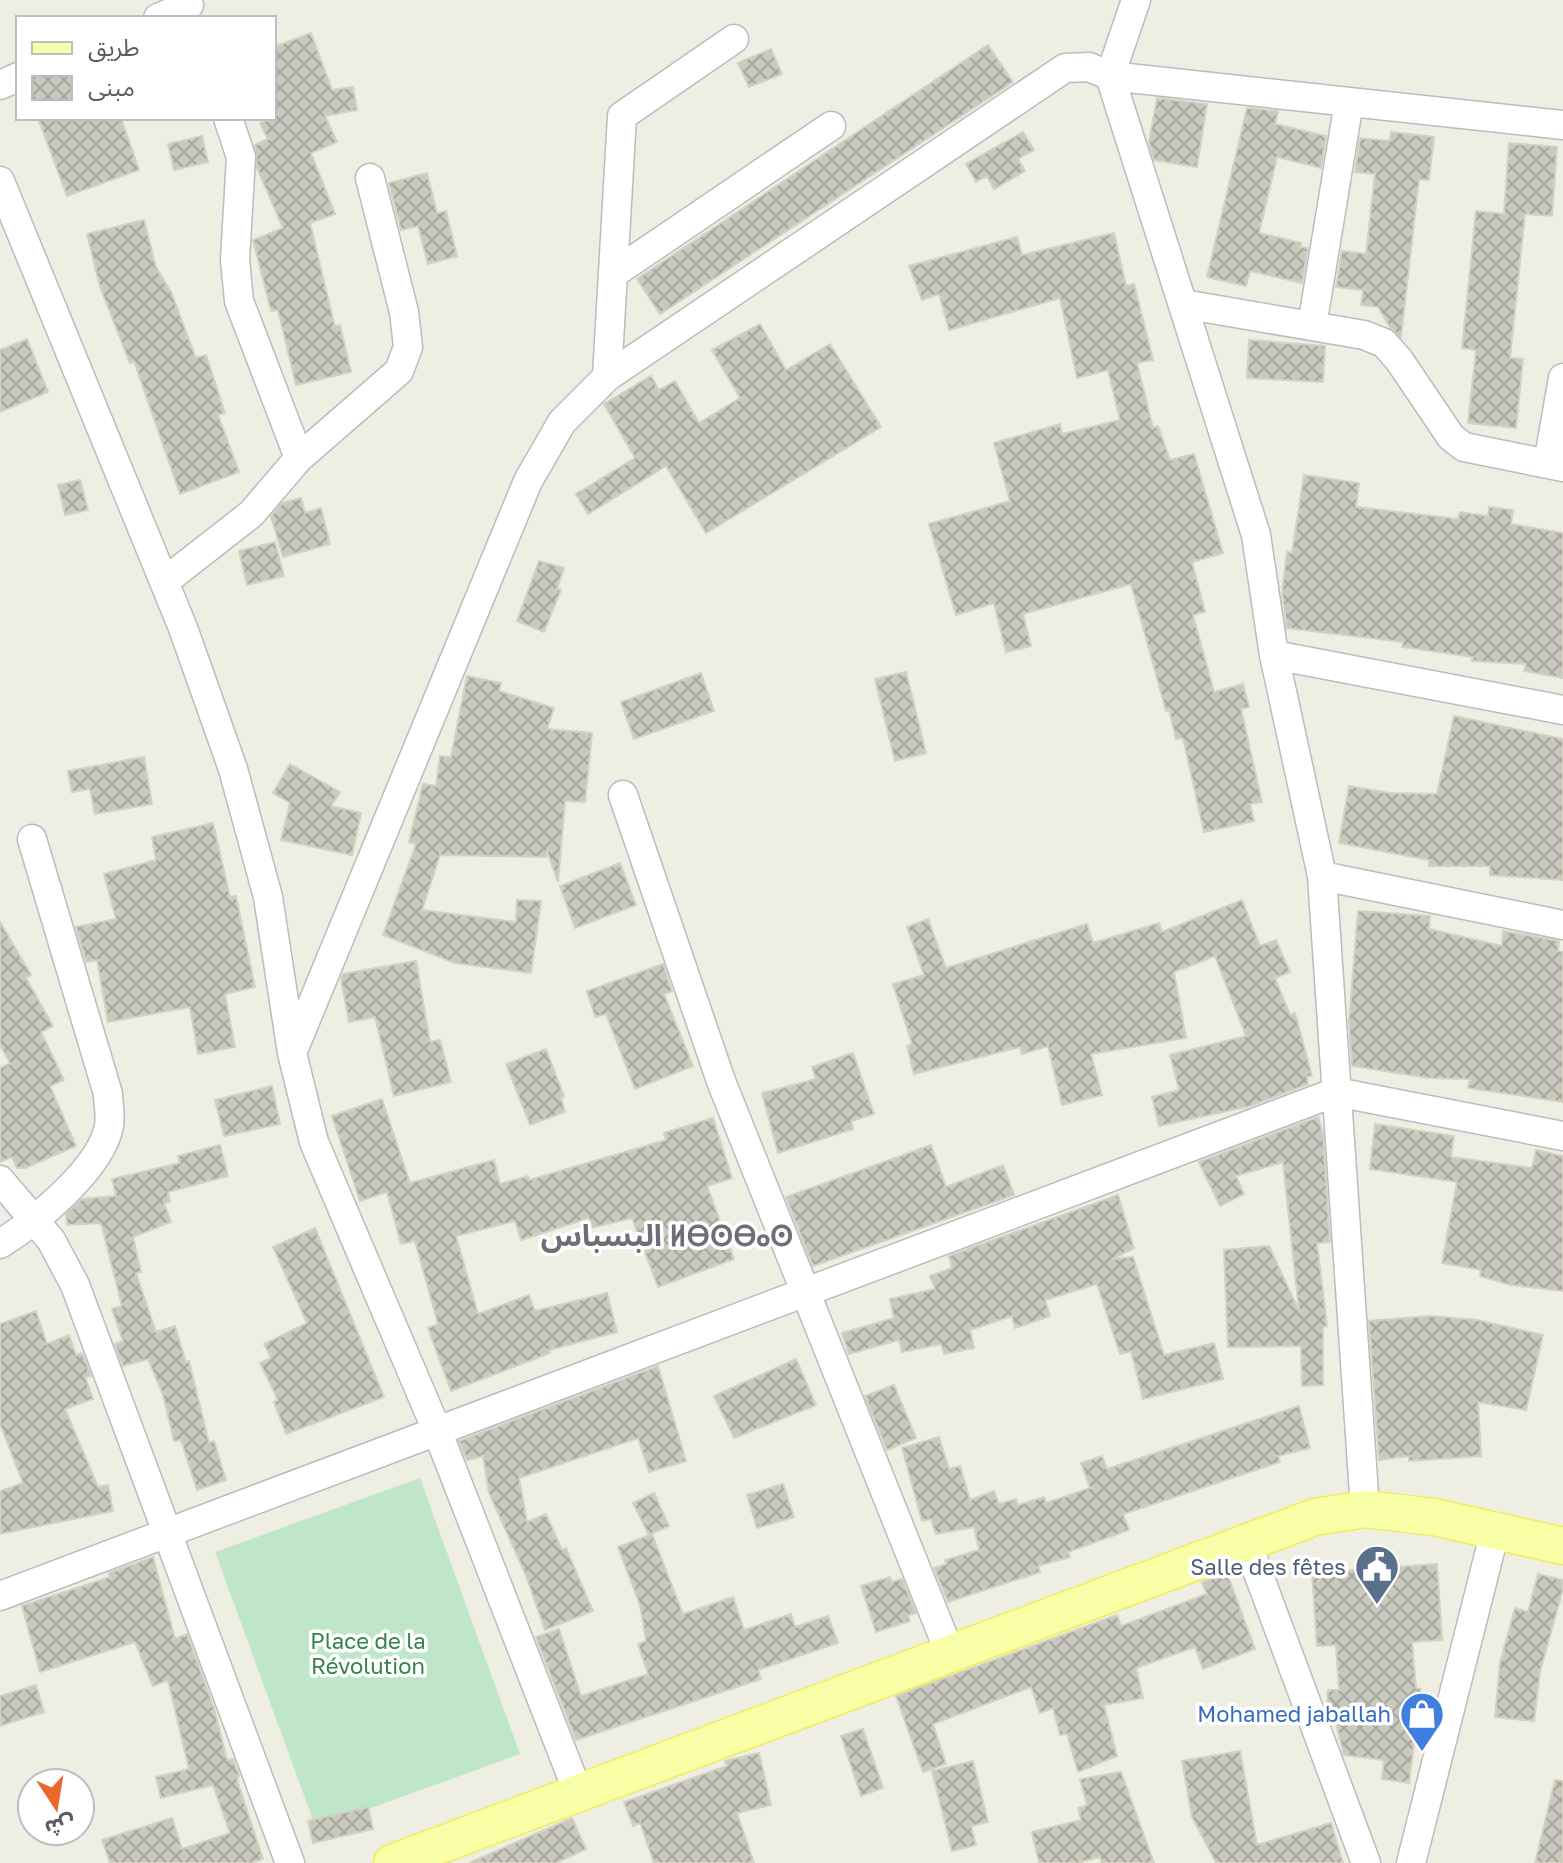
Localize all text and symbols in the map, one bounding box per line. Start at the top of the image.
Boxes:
legend [16,16,276,120]
text: طريق [88,32,140,63]
text: مبنى [88,72,135,101]
district label: البسباس ⵍⴱⵙⴱⴰⵙ [541,1217,793,1253]
public building icon: Salle des fêtes [1353,1543,1401,1606]
place label: Salle des fêtes [1190,1553,1346,1580]
park label: Place de la Révolution [310,1627,426,1679]
shop icon: Mohamed jaballah [1398,1690,1446,1753]
place label: Mohamed jaballah [1197,1700,1391,1727]
north arrow [16,1767,96,1847]
text: ش [43,1811,78,1843]

